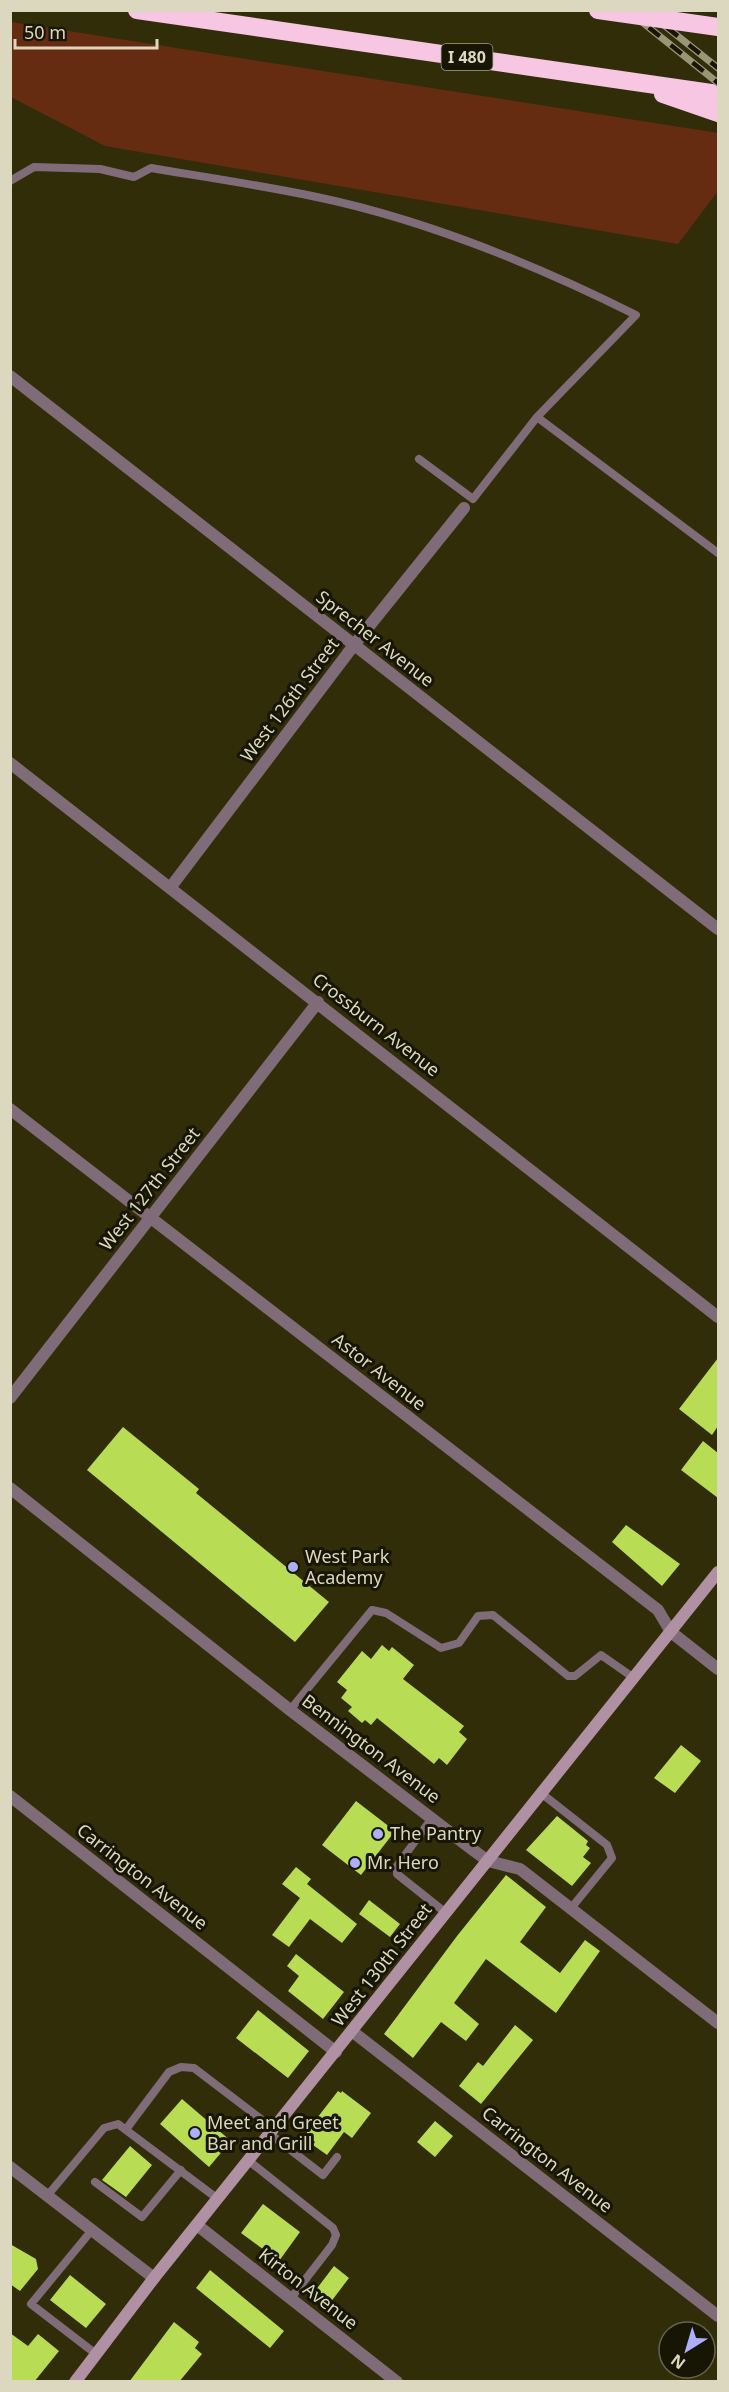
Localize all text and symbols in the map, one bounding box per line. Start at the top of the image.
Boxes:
scale bar [15,12,158,50]
text: 50 m [24,20,66,44]
road number: I 480 [442,44,492,70]
street label: Sprecher Avenue [312,585,440,692]
street label: West 126th Street [235,632,344,766]
street label: Crossburn Avenue [308,967,445,1081]
street label: West 127th Street [94,1122,205,1255]
street label: Astor Avenue [328,1327,431,1415]
place label: West Park Academy [305,1544,390,1589]
marker: West Park Academy [286,1560,300,1574]
street label: Bennington Avenue [298,1688,446,1808]
street label: Carrington Avenue [72,1818,213,1935]
place label: The Pantry [390,1821,482,1845]
marker: The Pantry [371,1827,385,1841]
place label: Mr. Hero [367,1850,439,1874]
marker: Mr. Hero [348,1856,362,1870]
street label: West 130th Street [326,1898,437,2031]
street label: Carrington Avenue [477,2101,618,2218]
place label: Meet and Greet Bar and Grill [207,2110,339,2155]
marker: Meet and Greet Bar and Grill [188,2126,202,2140]
street label: Kirton Avenue [254,2242,363,2334]
north arrow [657,2320,717,2380]
text: N [666,2349,690,2375]

